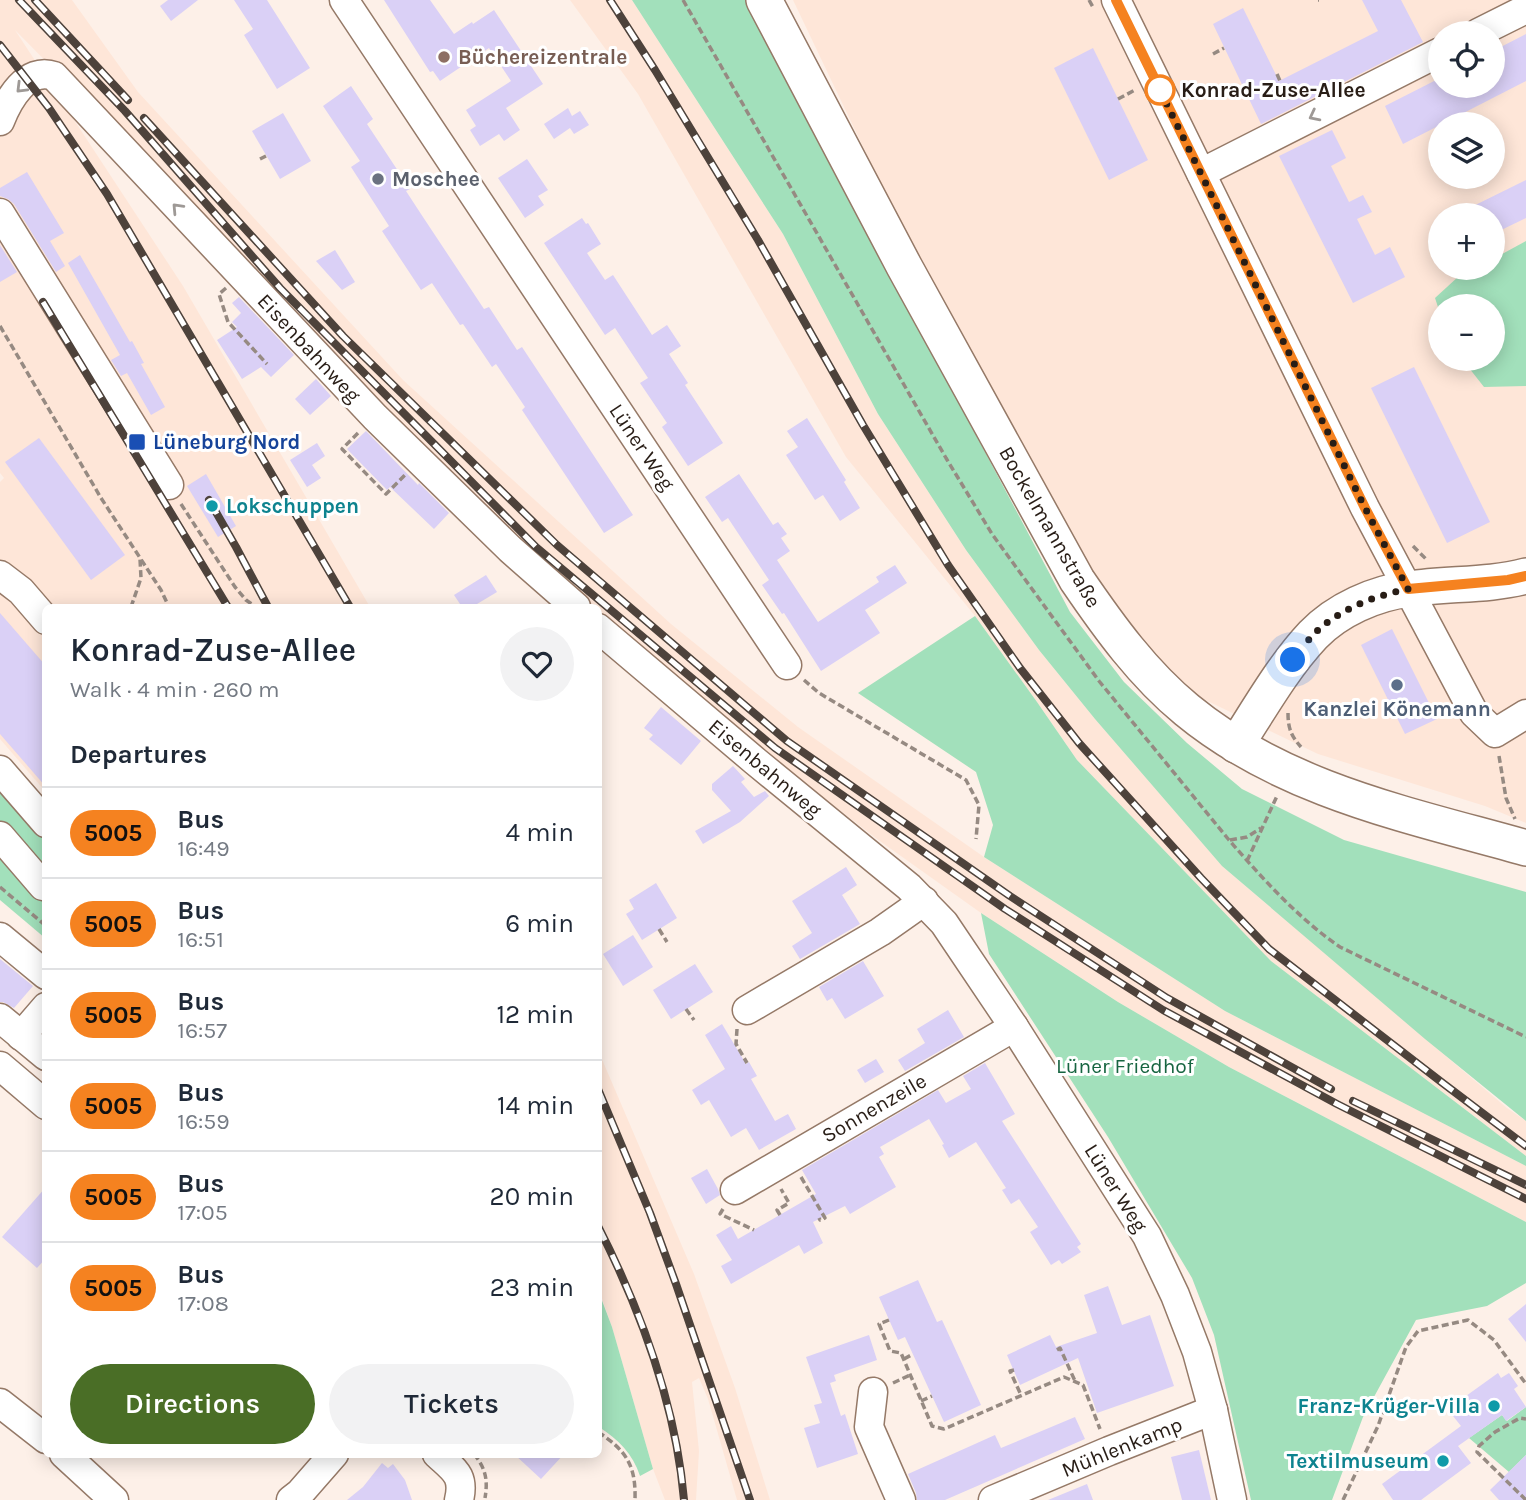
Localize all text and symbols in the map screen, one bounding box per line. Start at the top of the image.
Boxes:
map controls [1428,21,1505,371]
button: locate [1428,21,1505,98]
place label: Büchereizentrale [458,45,627,69]
marker: Büchereizentrale [436,49,452,65]
marker: Konrad-Zuse-Allee [1145,75,1175,105]
place label: Konrad-Zuse-Allee [1181,78,1366,102]
one-way arrow [16,80,29,93]
one-way arrow [1309,108,1321,122]
button: layers [1428,112,1505,189]
place label: Moschee [392,167,480,191]
marker: Moschee [370,171,386,187]
one-way arrow [173,203,186,216]
button: + [1428,203,1505,280]
street label: Eisenbahnweg [253,289,366,407]
button: − [1428,294,1505,371]
street label: Lüner Weg [604,399,680,495]
place label: Lüneburg Nord [153,430,301,454]
marker: Lüneburg Nord [127,432,147,452]
street label: Bockelmannstraße [994,442,1106,612]
place label: Lokschuppen [226,494,359,518]
marker: Lokschuppen [204,498,220,514]
button: heart [500,627,574,701]
text: Konrad-Zuse-Allee [70,631,356,669]
your location [1275,642,1310,677]
text: Walk · 4 min · 260 m [70,676,280,703]
marker: Kanzlei Könemann [1389,677,1405,693]
place label: Kanzlei Könemann [1303,697,1491,721]
street label: Eisenbahnweg [704,714,826,822]
text: Departures [70,739,207,770]
text: Bus [177,804,224,835]
text: 4 min [506,817,574,848]
text: 5005 [84,819,142,847]
text: 16:49 [177,835,230,862]
text: Bus [177,895,224,926]
text: 6 min [505,908,574,939]
text: 5005 [84,910,142,938]
text: 16:51 [177,926,224,953]
text: Bus [177,986,224,1017]
text: 12 min [496,999,574,1030]
text: 5005 [84,1001,142,1029]
text: 16:57 [177,1017,227,1044]
park label: Lüner Friedhof [1056,1054,1195,1078]
street label: Sonnenzeile [817,1068,931,1148]
text: Bus [177,1077,224,1108]
text: 14 min [497,1090,574,1121]
text: 5005 [84,1092,142,1120]
text: 16:59 [177,1108,230,1135]
street label: Lüner Weg [1080,1140,1153,1237]
text: Bus [177,1168,224,1199]
text: 20 min [490,1181,574,1212]
text: 5005 [84,1183,142,1211]
text: 17:05 [177,1199,228,1226]
text: Bus [177,1259,224,1290]
text: 23 min [490,1272,574,1303]
text: 5005 [84,1274,142,1302]
text: 17:08 [177,1290,229,1317]
button: Directions [70,1364,315,1444]
button: Tickets [329,1364,574,1444]
place label: Franz-Krüger-Villa [1297,1394,1480,1418]
marker: Franz-Krüger-Villa [1486,1398,1502,1414]
street label: Mühlenkamp [1058,1412,1186,1482]
place label: Textilmuseum [1287,1449,1429,1473]
marker: Textilmuseum [1435,1453,1451,1469]

